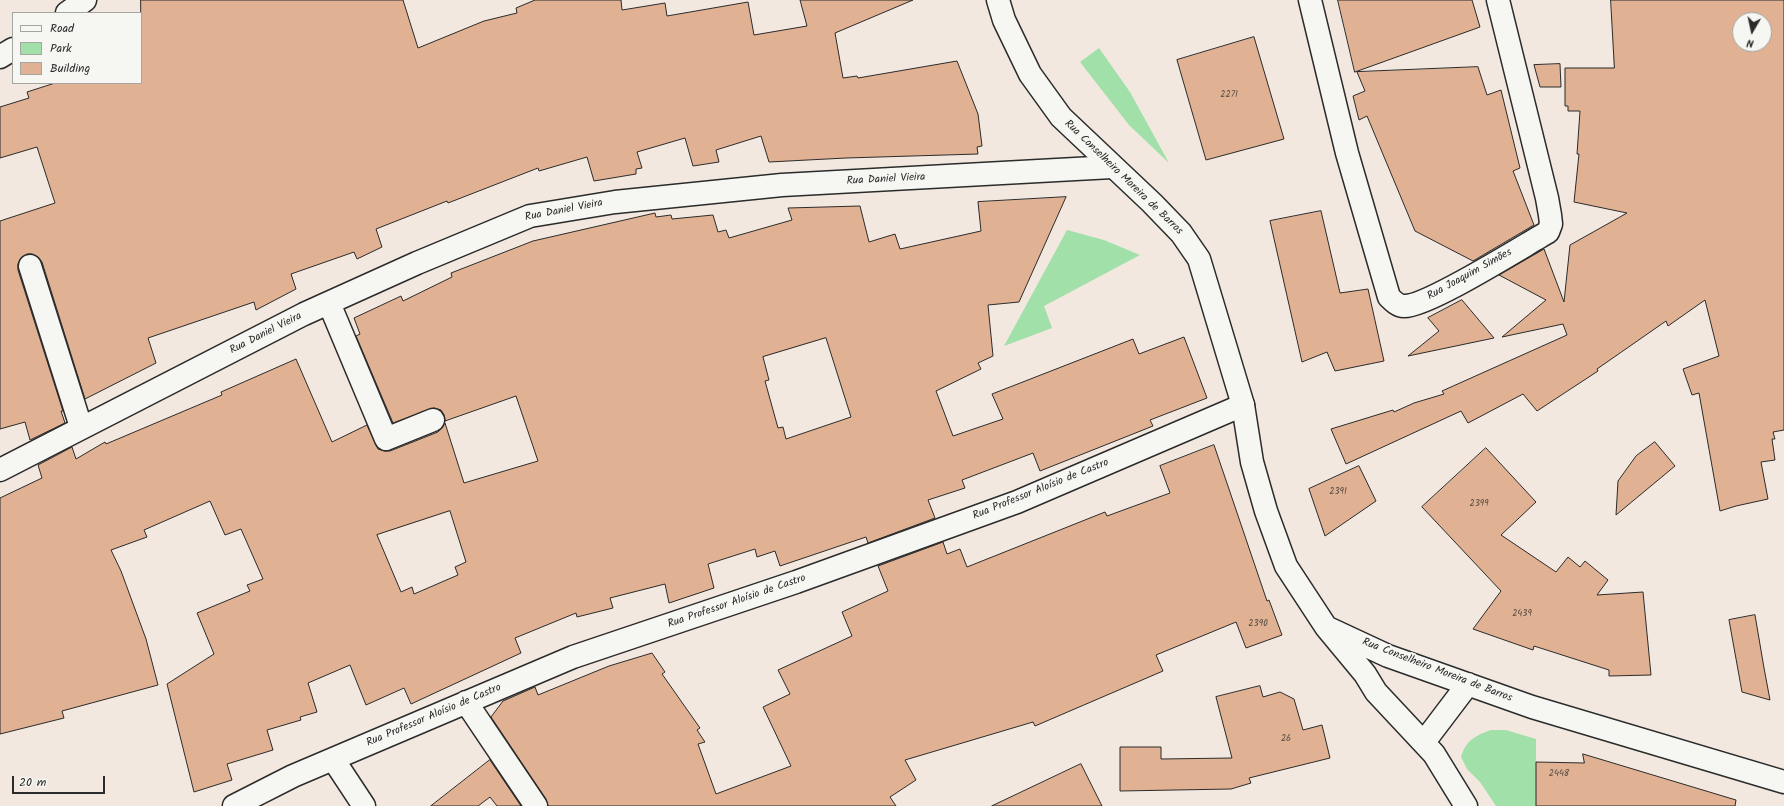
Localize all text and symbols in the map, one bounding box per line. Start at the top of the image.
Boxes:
legend [12,12,142,84]
north arrow [1732,12,1772,52]
text: Road [50,19,74,38]
text: N [1745,33,1755,52]
text: Park [50,39,72,58]
text: Building [50,59,90,78]
house number: 2271 [1220,90,1238,100]
street label: Rua Conselheiro Moreira de Barros [1061,118,1185,238]
street label: Rua Daniel Vieira [846,171,926,189]
street label: Rua Daniel Vieira [524,197,604,225]
street label: Rua Joaquim Simões [1425,246,1515,304]
street label: Rua Daniel Vieira [228,310,304,358]
street label: Rua Professor Aloísio de Castro [971,457,1111,523]
house number: 2391 [1329,487,1347,497]
house number: 2399 [1469,499,1489,509]
street label: Rua Professor Aloísio de Castro [666,572,808,632]
house number: 2439 [1512,609,1532,619]
house number: 2390 [1248,619,1268,629]
street label: Rua Conselheiro Moreira de Barros [1360,636,1514,706]
street label: Rua Professor Aloísio de Castro [365,682,503,750]
house number: 26 [1281,734,1291,744]
scale bar [14,768,107,794]
house number: 2448 [1549,769,1569,779]
text: 20 m [19,773,46,792]

